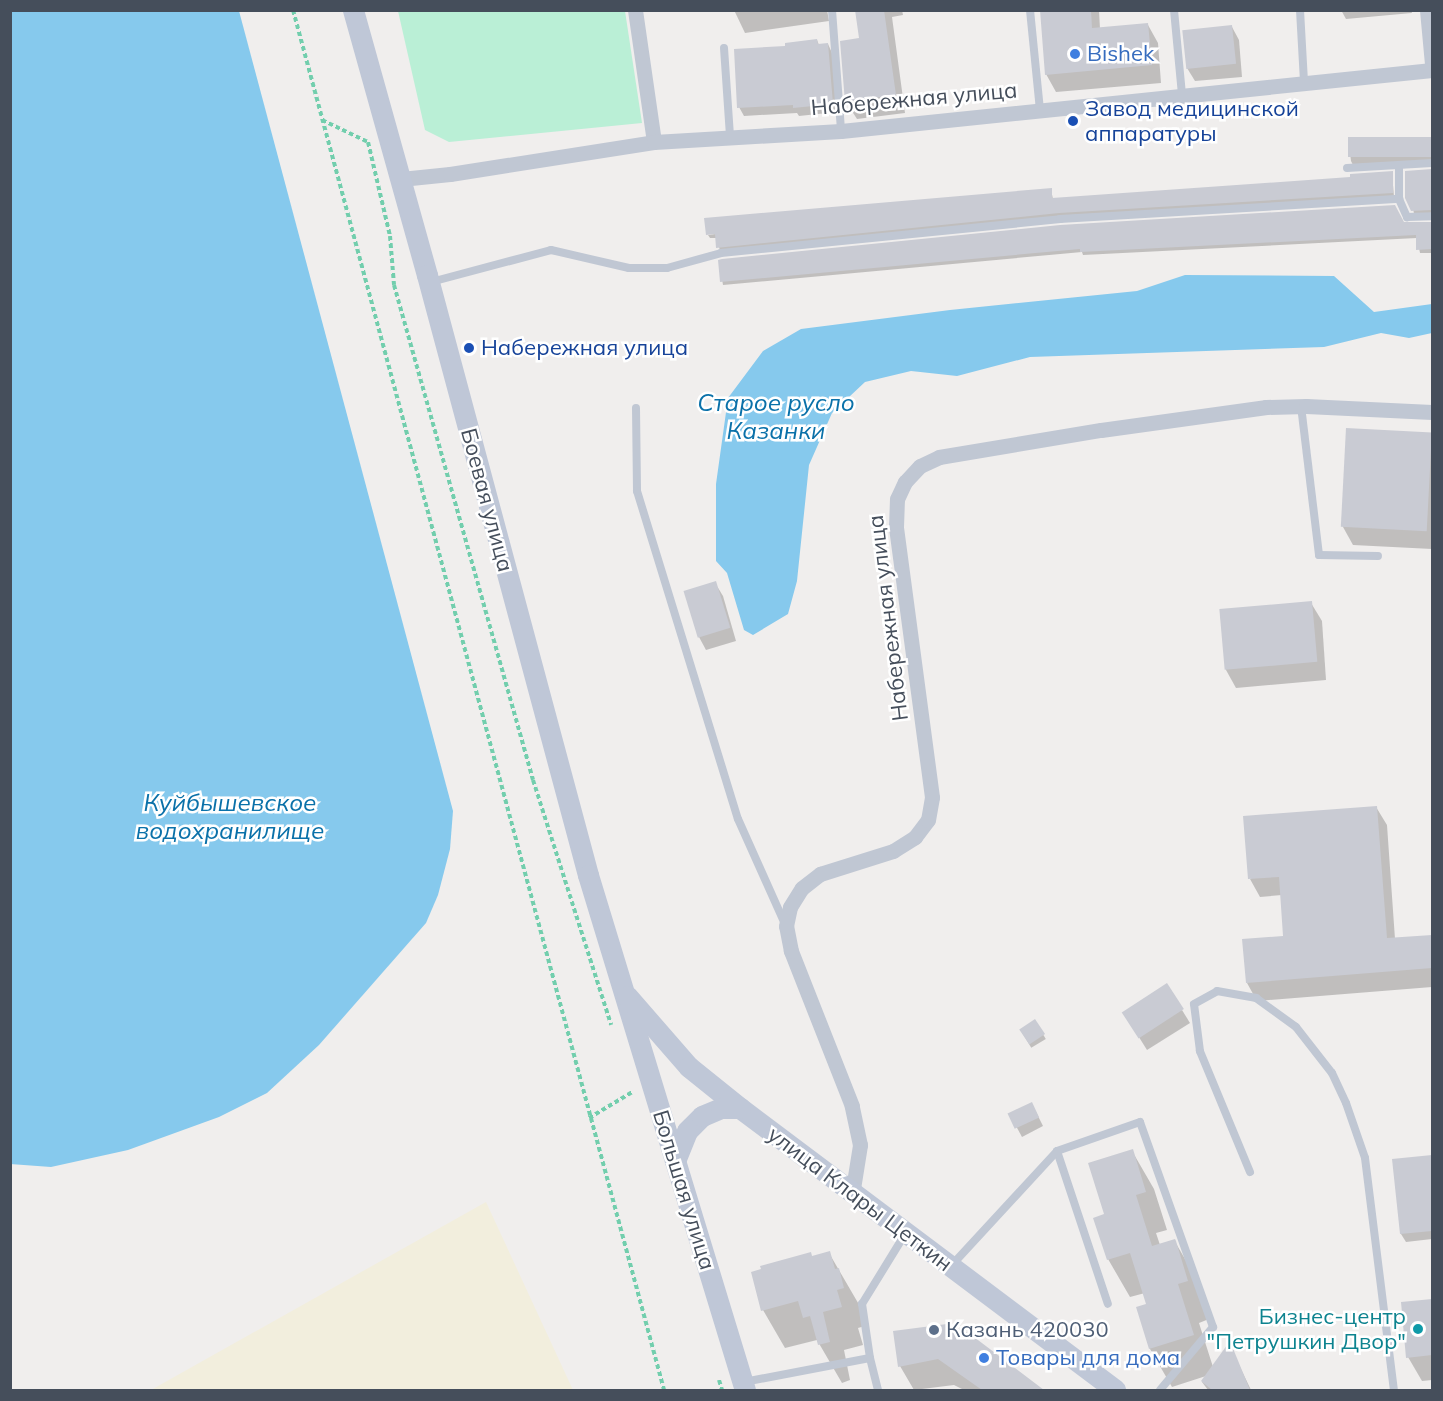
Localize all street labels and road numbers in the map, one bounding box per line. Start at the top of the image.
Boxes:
street label: Набережная улица [810,77,1018,121]
street label: Боевая улица [455,425,519,575]
street label: Набережная улица [862,514,914,722]
street label: Большая улица [647,1107,721,1273]
street label: улица Клары Цеткин [763,1121,957,1277]

